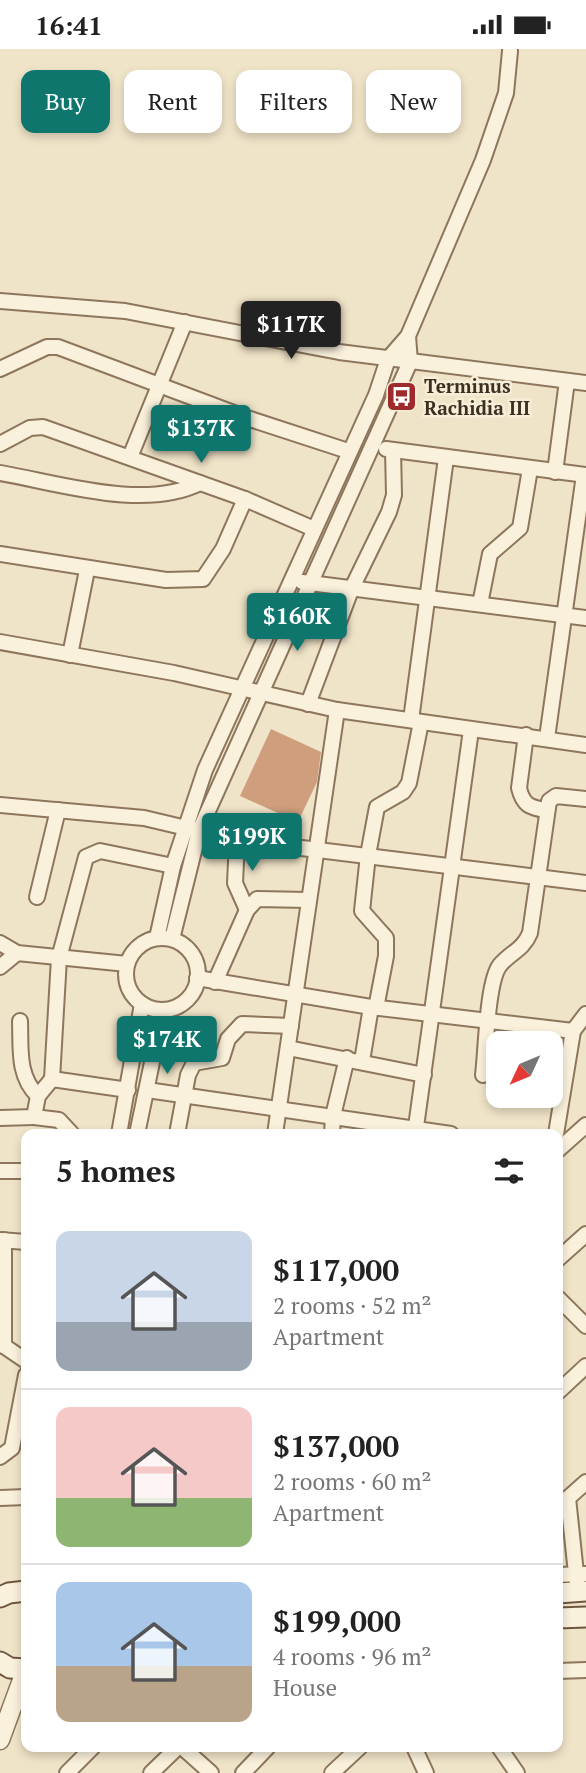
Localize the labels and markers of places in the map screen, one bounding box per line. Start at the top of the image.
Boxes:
pin: $117K [242,301,340,361]
place label: Terminus Rachidia III [424,373,530,420]
bus stop icon: Terminus Rachidia III [384,380,418,414]
pin: $137K [152,405,250,465]
pin: $160K [248,593,346,653]
pin: $199K [203,813,301,873]
pin: $174K [118,1017,216,1076]

